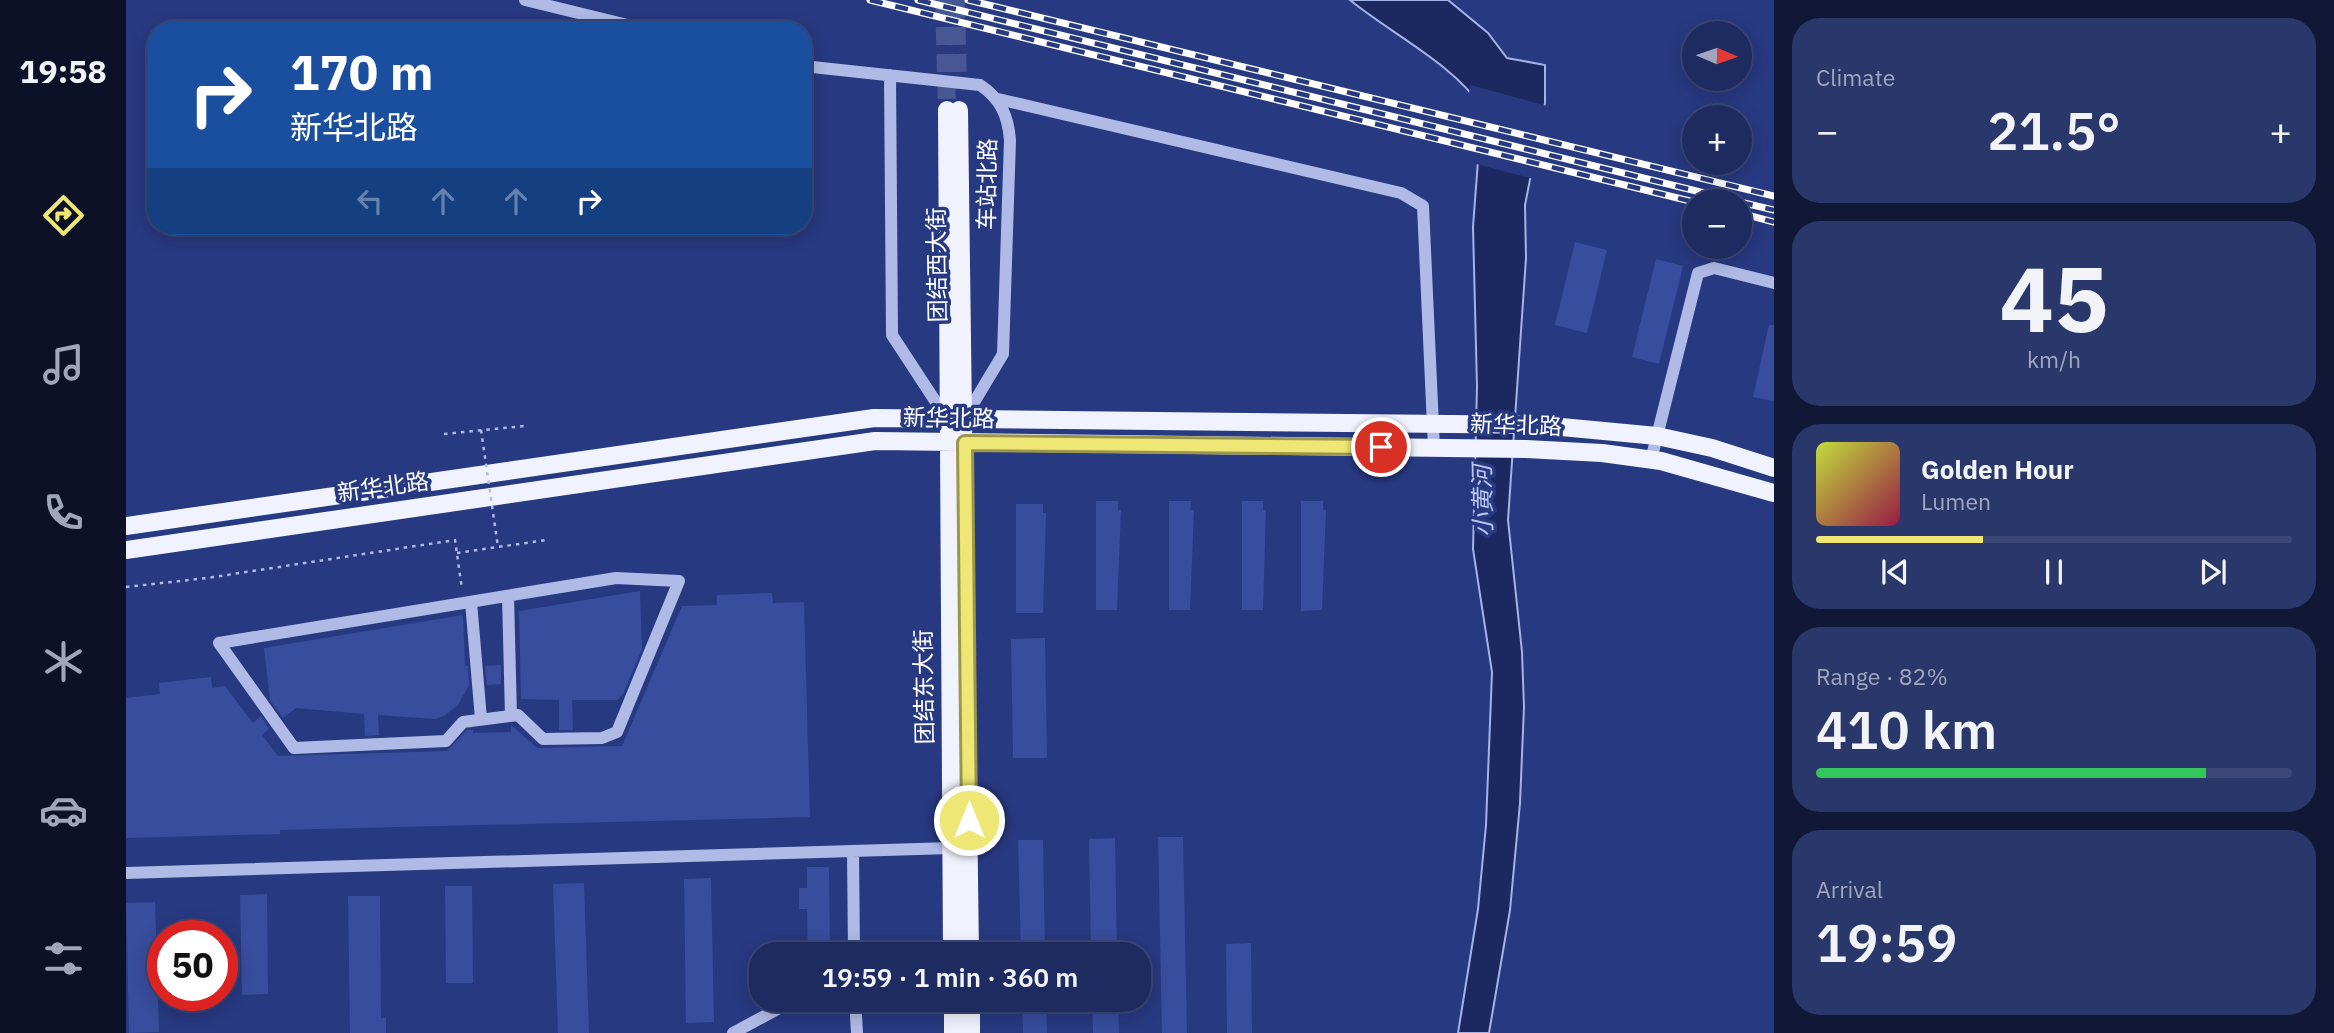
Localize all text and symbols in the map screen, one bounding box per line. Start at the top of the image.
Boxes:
north arrow [1682,21,1752,91]
map controls [1682,21,1752,259]
text: 170 m [290,40,434,103]
icon: right [175,49,266,140]
text: 19:58 [19,50,107,92]
text: Climate [1816,62,1895,92]
text: 21.5° [1987,97,2121,164]
button: + [1682,105,1752,175]
text: 新华北路 [290,106,418,148]
text: − [1816,106,1839,155]
text: + [2269,106,2292,155]
street label: 车站北路 [970,138,1002,230]
icon: left [351,182,389,220]
icon: ahead [424,182,462,220]
icon: ahead [497,182,535,220]
icon: right [570,182,608,220]
button: − [1682,189,1752,259]
icon: directions [39,191,88,240]
street label: 团结西大街 [920,207,952,323]
text: 45 [1999,239,2109,357]
icon: music [39,340,88,389]
text: km/h [2027,344,2081,374]
street label: 新华北路 [903,401,995,433]
street label: 新华北路 [1470,407,1563,441]
pin [1351,417,1411,477]
icon: arrive [1362,428,1400,466]
text: Golden Hour [1921,452,2074,486]
water label: 小黄河 [1465,461,1499,537]
street label: 新华北路 [335,465,431,507]
text: Lumen [1921,486,1991,516]
icon: phone [39,488,88,537]
icon: previous [1876,553,1914,591]
icon: pause [2035,553,2073,591]
icon: next [2194,553,2232,591]
street label: 团结东大街 [907,629,939,745]
icon: climate [39,637,88,686]
text: Range · 82% [1816,661,1948,691]
text: 410 km [1816,696,1997,763]
position arrow [932,783,1006,857]
icon: car [39,786,88,835]
text: Arrival [1816,874,1883,904]
text: 19:59 [1816,909,1957,976]
speed limit sign: 50 [147,920,238,1011]
icon: filters [39,934,88,983]
text: 19:59 · 1 min · 360 m [822,960,1078,994]

